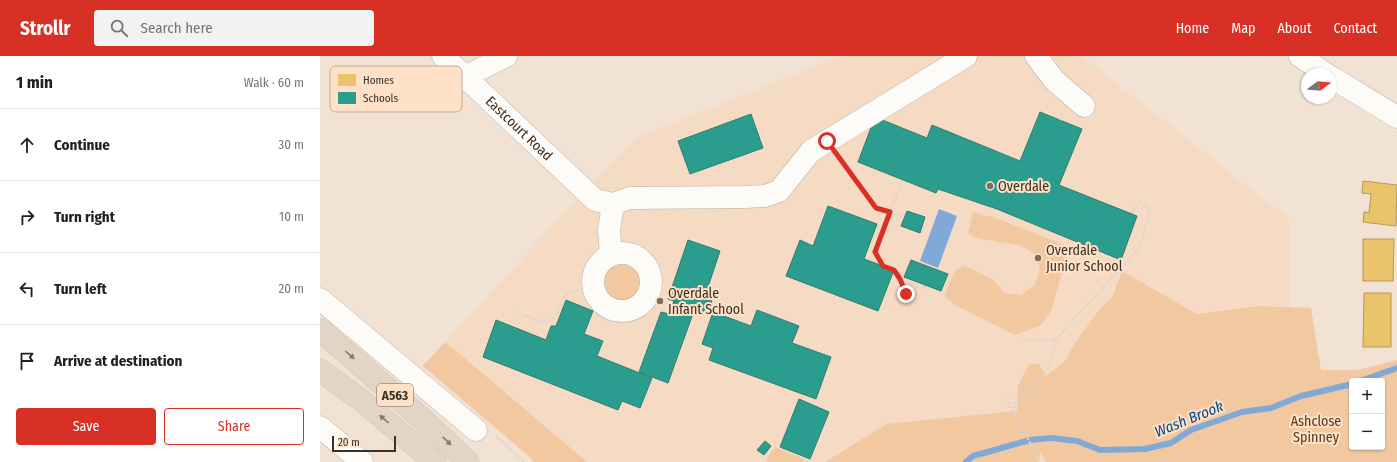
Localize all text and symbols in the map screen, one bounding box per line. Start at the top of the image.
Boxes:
search box [94,10,374,46]
text: Strollr [20,17,70,40]
icon: search [108,17,130,39]
text: Search here [140,19,213,37]
text: Home [1176,20,1209,37]
text: Map [1231,20,1255,37]
text: About [1277,20,1312,37]
text: Contact [1334,20,1377,37]
legend [330,66,462,112]
north arrow [1301,68,1337,104]
text: 1 min [16,72,53,93]
text: Homes [363,74,394,87]
text: Walk · 60 m [244,75,304,90]
text: Schools [363,92,398,105]
street label: Eastcourt Road [482,93,556,164]
route start [818,132,836,150]
icon: ahead [16,134,38,156]
text: Continue [54,136,110,154]
text: 30 m [278,137,304,152]
place label: Overdale [998,178,1049,195]
marker: Overdale [985,181,995,191]
icon: right [16,206,38,228]
text: Turn right [54,208,115,226]
text: 10 m [279,209,304,224]
place label: Overdale Junior School [1046,242,1123,275]
marker: Overdale Junior School [1033,253,1043,263]
icon: left [16,278,38,300]
text: Turn left [54,280,107,298]
text: 20 m [278,281,304,296]
place label: Overdale Infant School [668,285,744,318]
route end [897,285,915,303]
marker: Overdale Infant School [655,296,665,306]
icon: arrive [16,350,38,372]
one-way arrow [344,351,355,360]
text: Arrive at destination [54,352,182,370]
map controls [1349,378,1385,450]
button: + [1349,378,1385,414]
road number: A563 [377,384,413,406]
water label: Wash Brook [1152,397,1227,441]
button: Save [16,408,156,445]
button: Share [164,408,304,445]
park label: Ashclose Spinney [1291,413,1341,446]
button: − [1349,414,1385,450]
one-way arrow [378,415,389,424]
scale bar [332,434,396,453]
text: 20 m [338,436,360,449]
one-way arrow [442,437,452,446]

